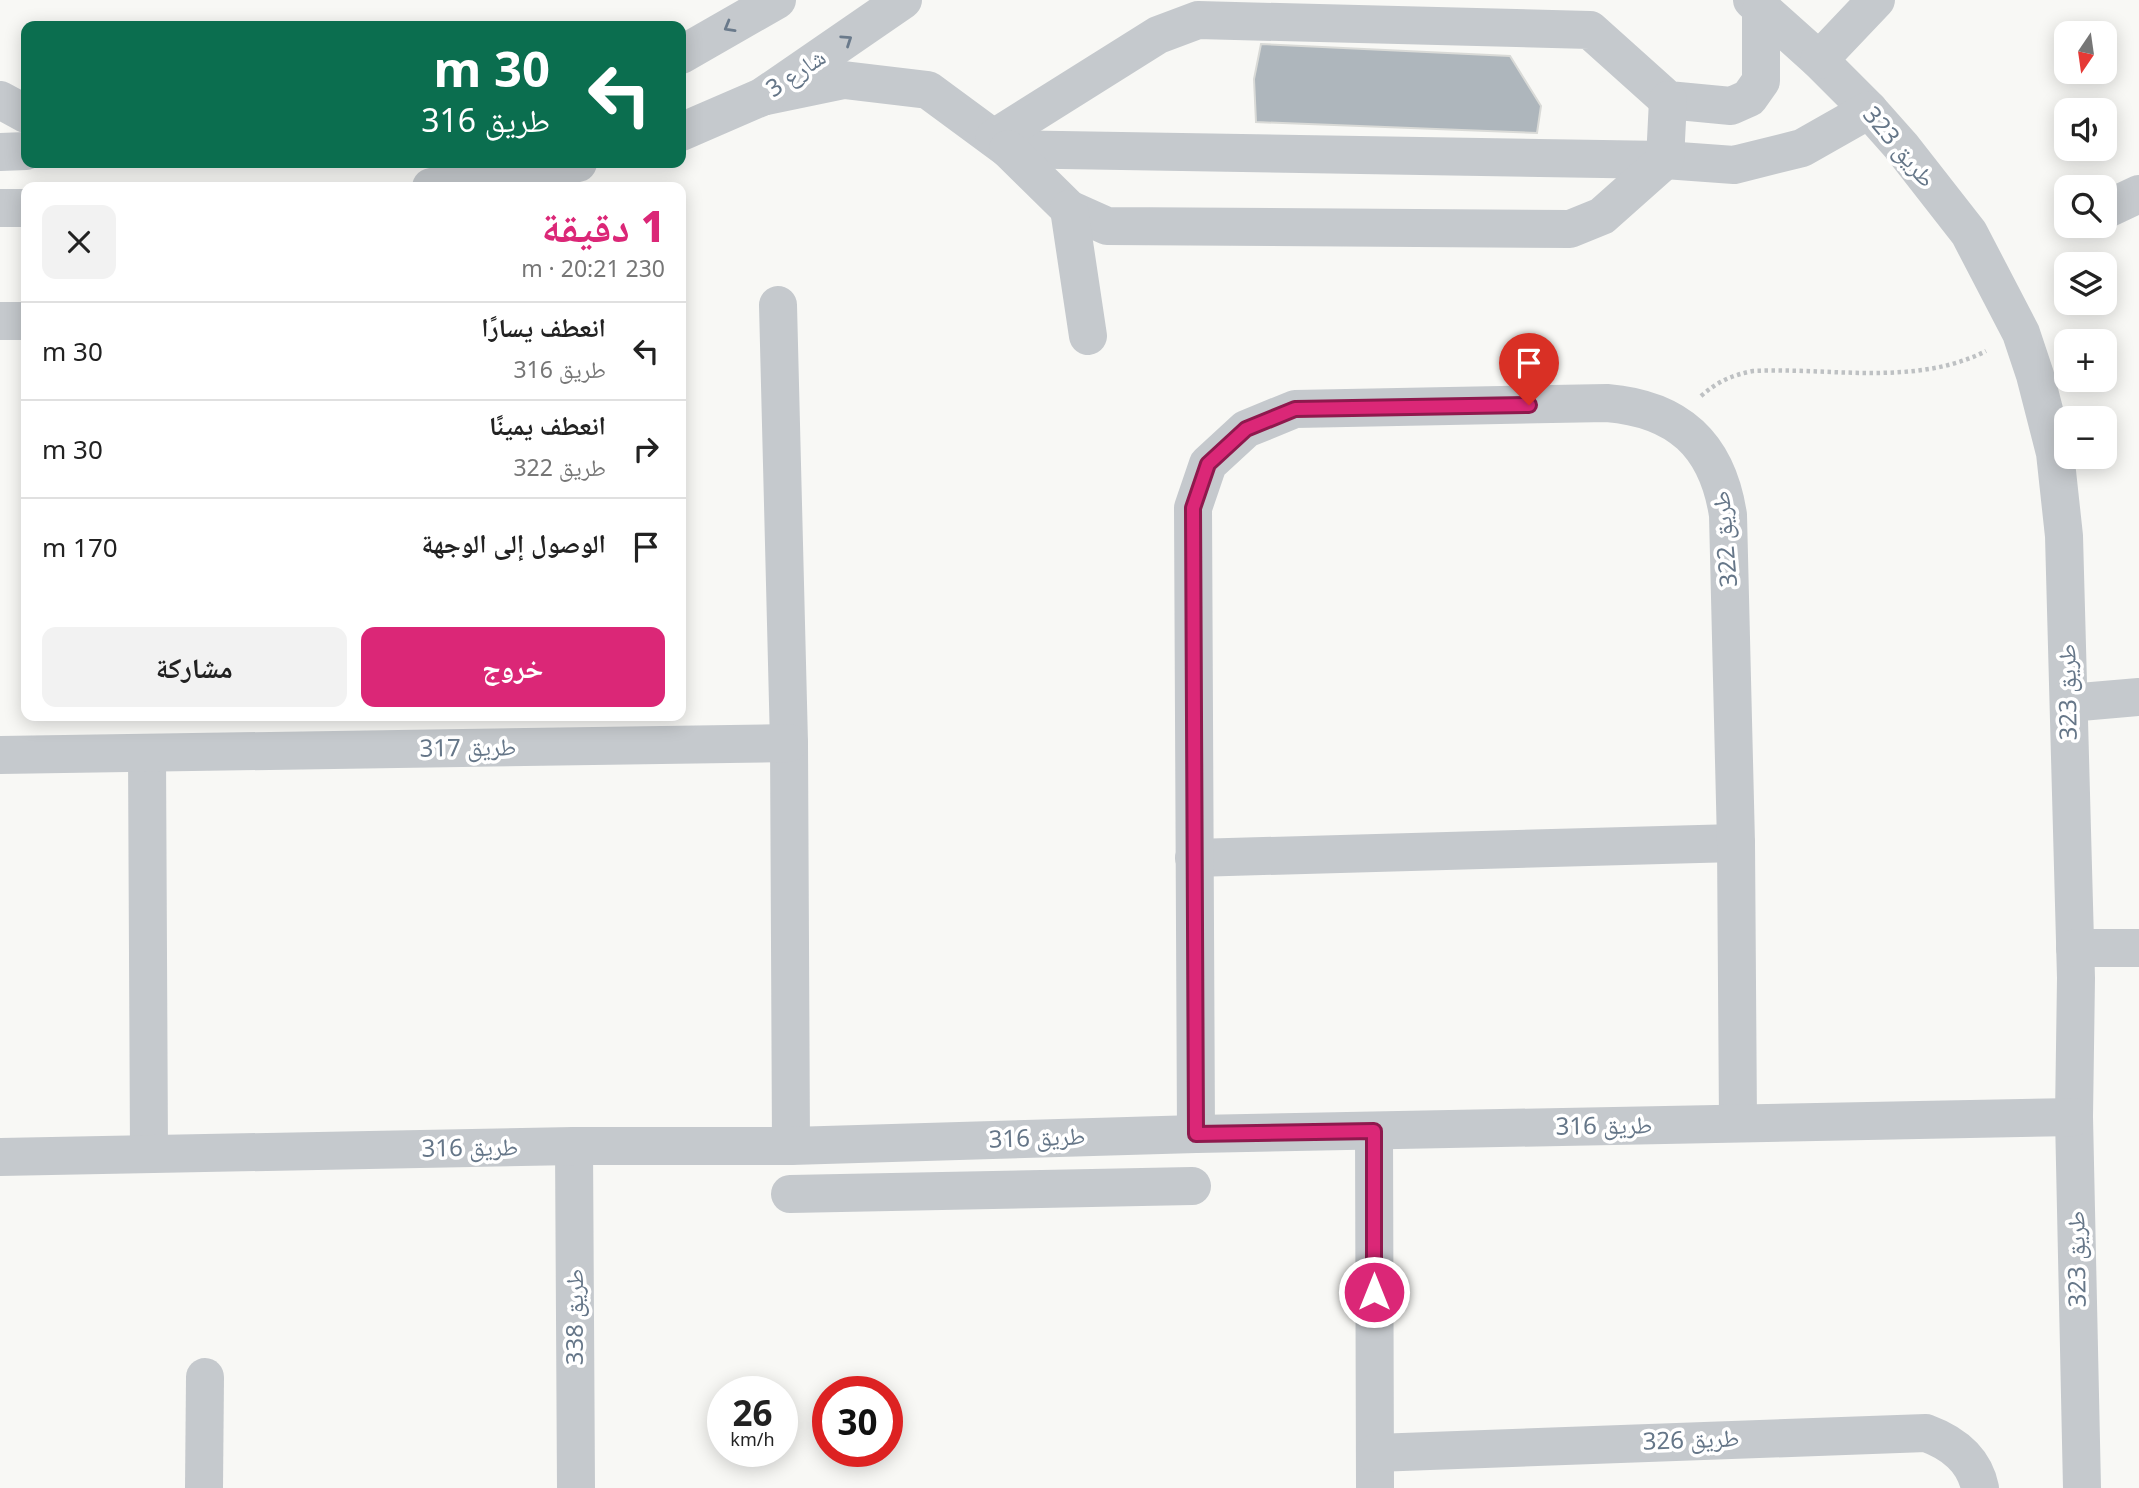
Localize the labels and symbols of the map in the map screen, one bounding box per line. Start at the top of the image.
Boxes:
one-way arrow [724,19,737,32]
north arrow [2054,21,2118,84]
one-way arrow [839,35,852,48]
street label: شارع 3 [759,40,832,104]
street label: طريق 323 [1856,98,1944,194]
pin [1499,333,1559,405]
street label: طريق 322 [1703,490,1744,589]
street label: طريق 323 [2049,643,2084,741]
street label: طريق 317 [419,729,517,764]
street label: طريق 316 [1555,1107,1653,1142]
street label: طريق 316 [988,1118,1086,1155]
street label: طريق 316 [421,1129,519,1164]
street label: طريق 323 [2058,1210,2093,1308]
position arrow [1337,1255,1411,1329]
street label: طريق 338 [557,1269,590,1365]
speed limit sign: 30 [812,1376,903,1467]
street label: طريق 326 [1642,1420,1740,1457]

